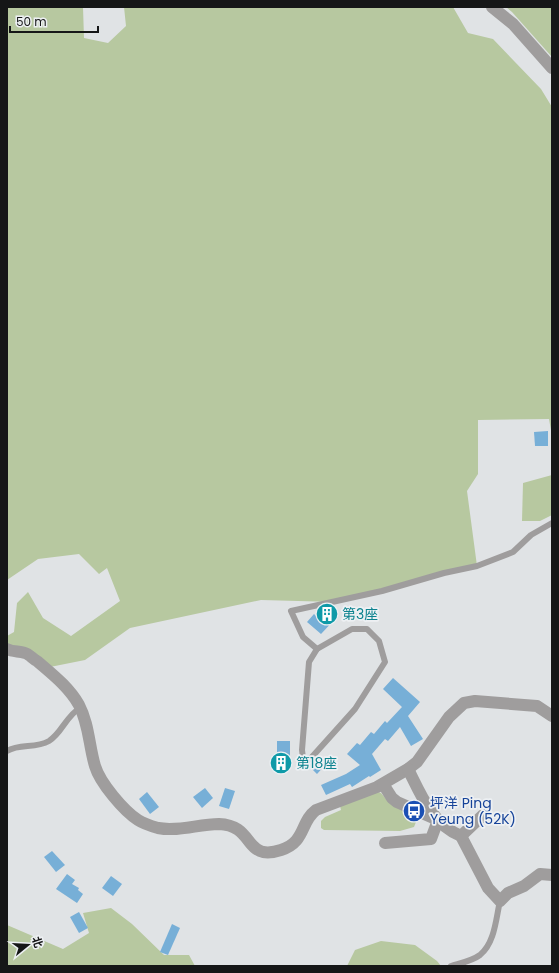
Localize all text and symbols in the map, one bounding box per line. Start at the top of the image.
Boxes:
scale bar [10,8,98,34]
text: 50 m [16,13,47,30]
building icon: 第3座 [314,601,340,627]
place label: 第3座 [342,604,378,624]
building icon: 第18座 [268,750,294,776]
place label: 第18座 [296,753,337,773]
place label: 坪洋 Ping Yeung (52K) [430,793,516,829]
bus stop icon: 坪洋 Ping Yeung (52K) [401,798,427,824]
north arrow [8,925,48,965]
text: 北 [28,934,47,950]

